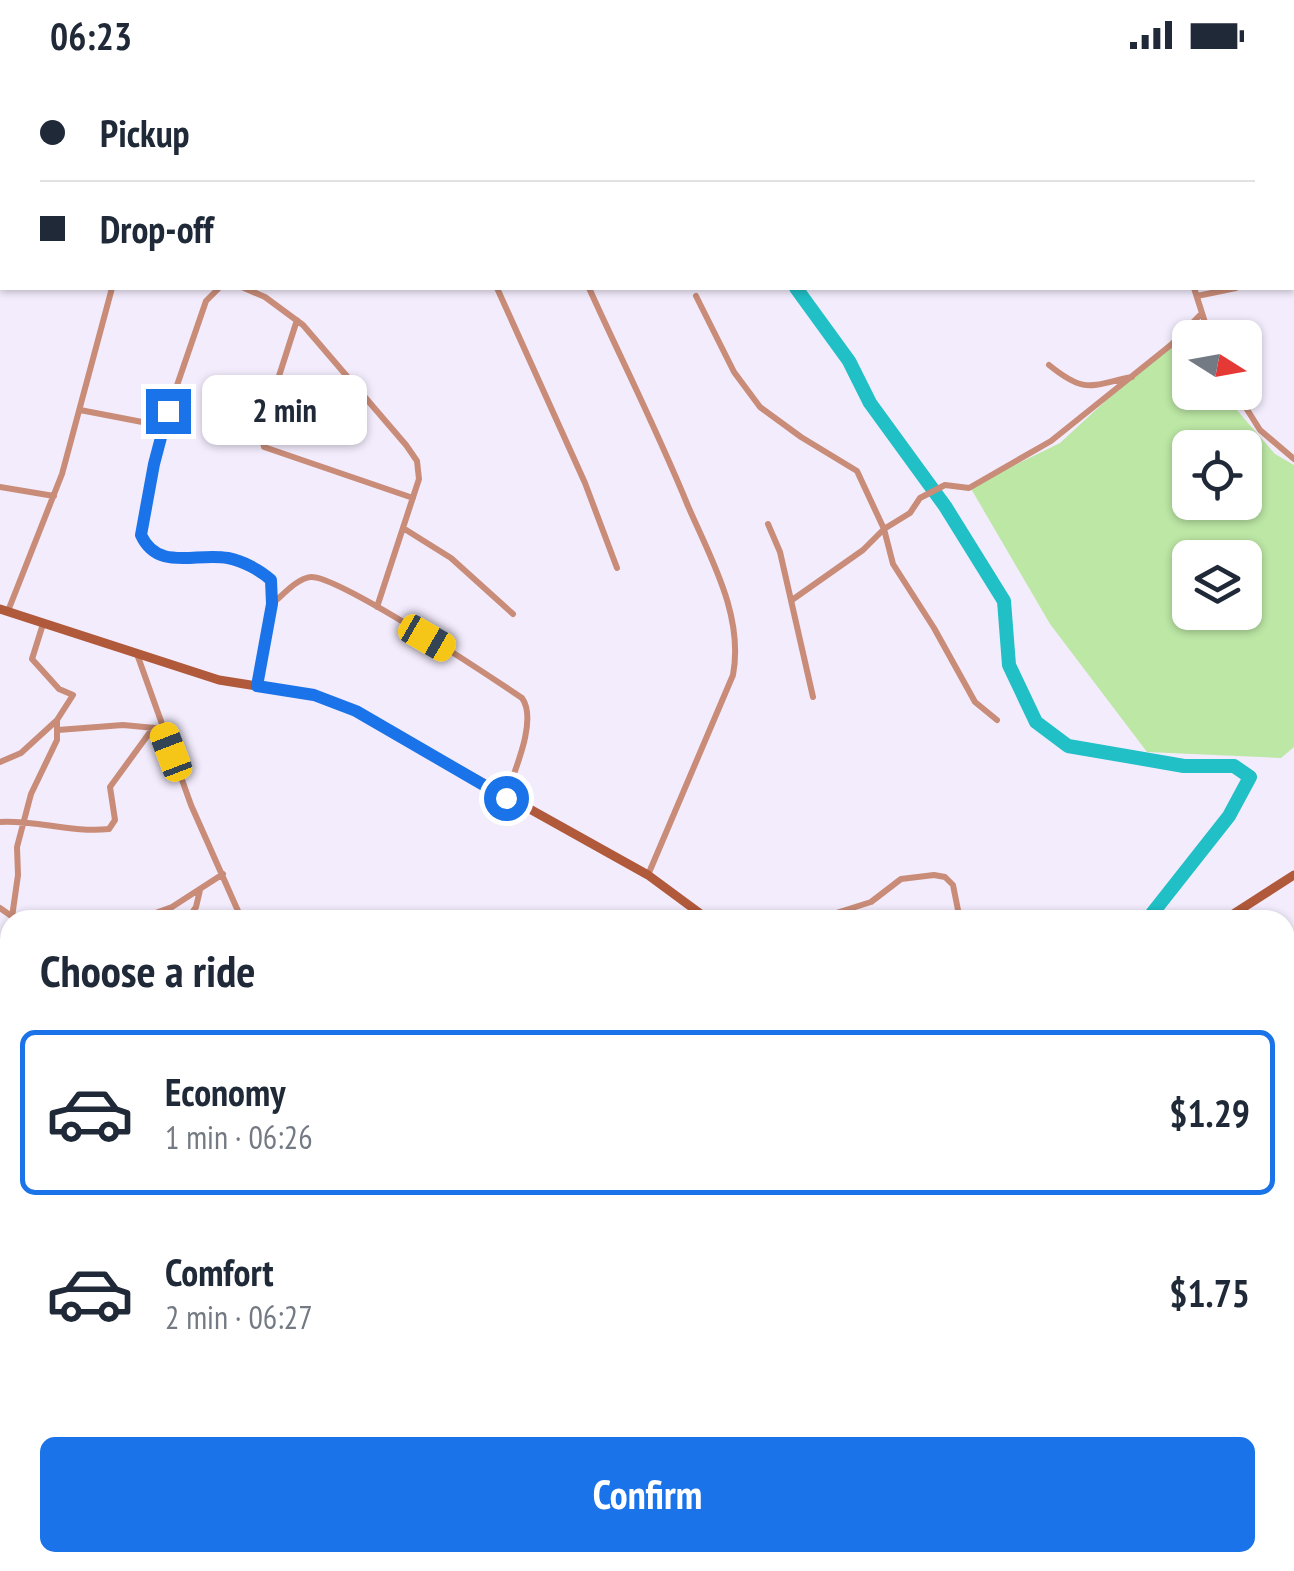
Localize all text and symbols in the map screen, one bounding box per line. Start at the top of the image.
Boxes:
text: 06:23 [50,11,132,60]
text: Pickup [100,108,190,157]
text: Drop-off [100,204,214,253]
north arrow [1172,320,1262,410]
map controls [1172,320,1262,630]
callout: 2 min [203,376,368,446]
route end [146,389,191,434]
text: 2 min [252,389,317,431]
button: locate [1172,430,1262,520]
button: layers [1172,540,1262,630]
car [394,610,460,666]
car [146,719,196,785]
route start [484,776,529,821]
text: Choose a ride [40,941,255,999]
text: Economy [165,1067,285,1116]
icon: car [45,1068,135,1158]
text: $1.29 [1169,1088,1250,1137]
text: 1 min · 06:26 [165,1116,313,1158]
text: Comfort [165,1247,274,1296]
icon: car [45,1248,135,1338]
text: $1.75 [1169,1268,1250,1317]
text: 2 min · 06:27 [165,1296,313,1338]
button: Confirm [40,1437,1255,1552]

